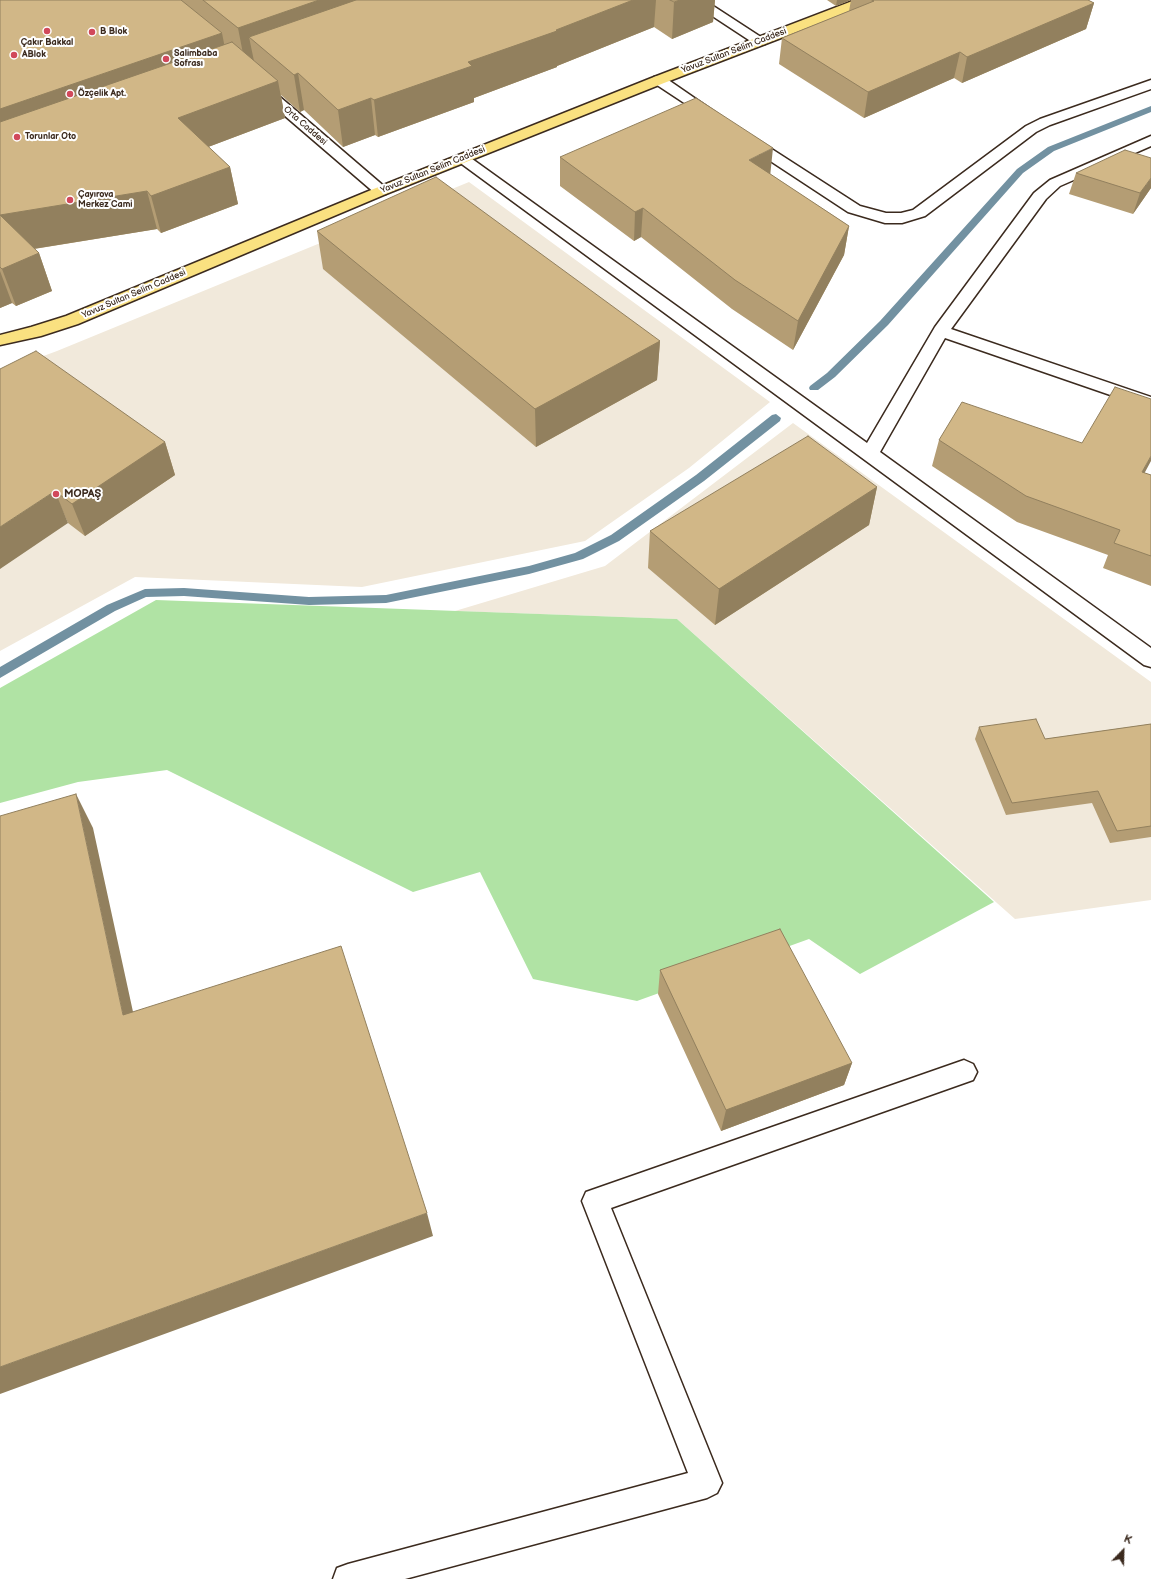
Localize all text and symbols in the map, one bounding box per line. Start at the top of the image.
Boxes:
marker: Çakır Bakkal [42,26,52,36]
street label: Yavuz Sultan Selim Caddesi [680,26,788,76]
marker: B Blok [87,27,97,37]
place label: B Blok [100,27,127,37]
place label: Çakır Bakkal [21,38,73,48]
place label: Salimbaba Sofrası [174,49,217,70]
marker: ABlok [9,50,19,60]
place label: ABlok [22,50,46,60]
marker: Salimbaba Sofrası [161,54,171,64]
marker: Özçelik Apt. [65,89,75,99]
place label: Özçelik Apt. [78,89,126,99]
street label: Orta Caddesi [281,104,329,148]
marker: Torunlar Oto [12,132,22,142]
place label: Torunlar Oto [25,132,76,142]
street label: Yavuz Sultan Selim Caddesi [379,144,487,196]
place label: Çayırova Merkez Cami [78,190,133,211]
marker: Çayırova Merkez Cami [65,195,75,205]
street label: Yavuz Sultan Selim Caddesi [80,267,188,321]
place label: MOPAŞ [64,487,101,501]
marker: MOPAŞ [51,489,61,499]
north arrow [1103,1531,1143,1571]
text: K [1122,1532,1134,1547]

